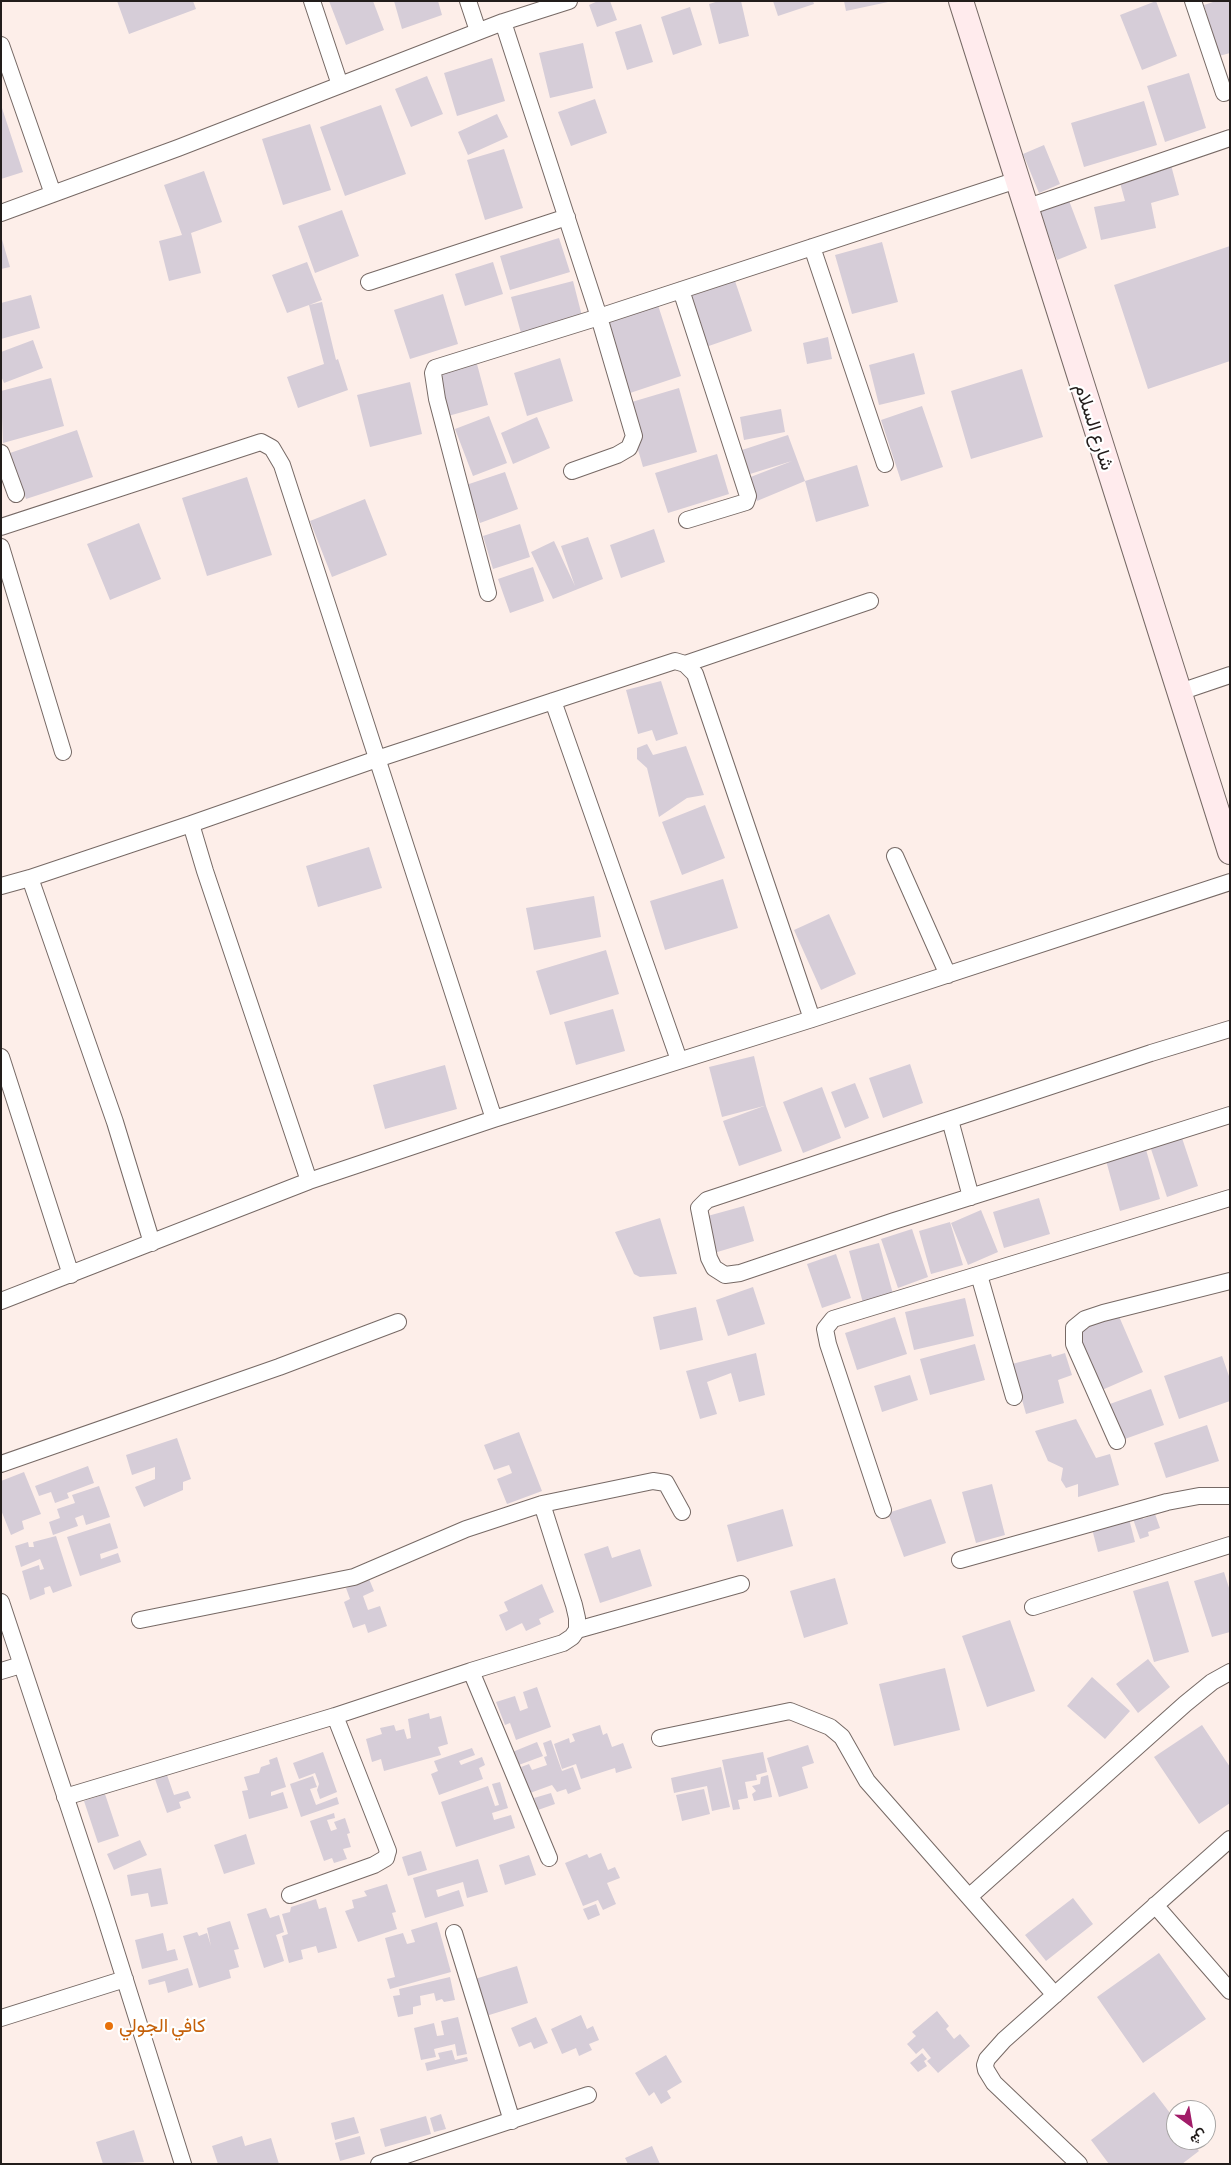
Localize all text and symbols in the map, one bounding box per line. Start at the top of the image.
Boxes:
street label: شارع السلام [1069,381,1119,473]
place label: كافي الجولي [119,2015,206,2037]
marker: كافي الجولي [103,2020,115,2032]
north arrow [1166,2100,1216,2150]
text: ش [1188,2126,1209,2147]

